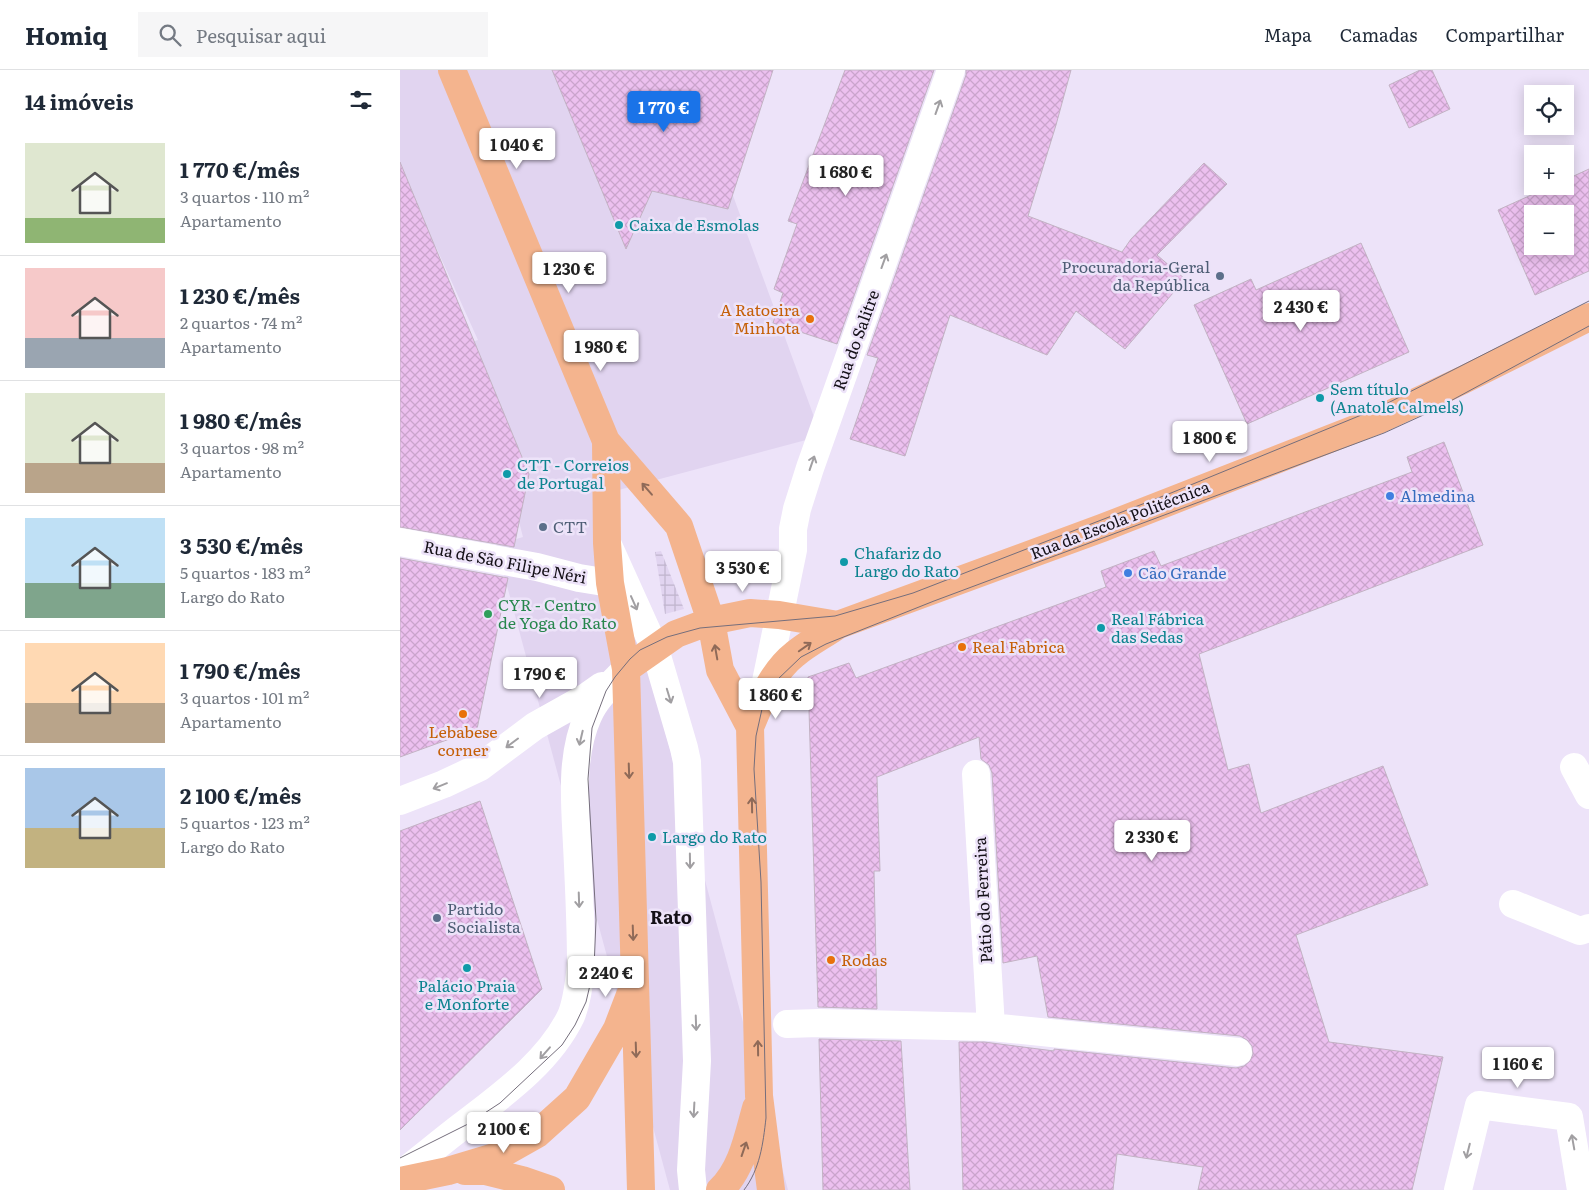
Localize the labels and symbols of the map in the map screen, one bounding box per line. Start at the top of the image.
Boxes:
pin: 1 770 € [618,90,710,133]
one-way arrow [934,100,943,116]
pin: 1 040 € [471,128,563,170]
pin: 1 680 € [800,154,892,197]
place label: Caixa de Esmolas [629,212,759,236]
marker: Caixa de Esmolas [613,219,625,231]
pin: 1 230 € [523,252,615,294]
one-way arrow [880,253,889,269]
place label: Procuradoria-Geral da República [1062,254,1210,296]
marker: Procuradoria-Geral da República [1214,270,1226,282]
street label: Rua do Salitre [826,286,884,393]
pin: 2 430 € [1255,290,1347,332]
place label: A Ratoeira Minhota [720,297,800,339]
marker: A Ratoeira Minhota [804,313,816,325]
pin: 1 980 € [555,330,647,372]
place label: Sem título (Anatole Calmels) [1330,376,1464,418]
marker: Sem título (Anatole Calmels) [1314,392,1326,404]
pin: 1 800 € [1164,420,1256,463]
place label: CTT - Correios de Portugal [517,452,629,494]
one-way arrow [808,456,817,471]
marker: CTT - Correios de Portugal [501,468,513,480]
street label: Rua da Escola Politécnica [1027,474,1213,564]
one-way arrow [642,483,653,496]
place label: Almedina [1400,483,1475,507]
marker: Almedina [1384,490,1396,502]
place label: CTT [553,514,588,538]
marker: CTT [537,521,549,533]
street label: Rua de São Filipe Néri [422,533,589,589]
place label: Chafariz do Largo do Rato [854,540,959,582]
pin: 3 530 € [697,550,789,593]
marker: Chafariz do Largo do Rato [838,556,850,568]
place label: Cão Grande [1138,560,1227,584]
marker: Cão Grande [1122,567,1134,579]
place label: CYR - Centro de Yoga do Rato [498,592,617,634]
one-way arrow [630,596,640,611]
place label: Real Fábrica das Sedas [1111,606,1204,648]
marker: CYR - Centro de Yoga do Rato [482,608,494,620]
marker: Real Fábrica das Sedas [1095,622,1107,634]
place label: Real Fabrica [972,634,1065,658]
one-way arrow [798,641,812,651]
marker: Real Fabrica [956,641,968,653]
one-way arrow [711,644,721,660]
pin: 1 790 € [494,656,586,699]
pin: 1 860 € [730,678,822,720]
one-way arrow [665,687,674,703]
marker: Lebabese corner [457,708,469,720]
place label: Lebabese corner [428,719,498,761]
one-way arrow [576,729,585,745]
one-way arrow [505,738,519,748]
one-way arrow [624,762,634,778]
one-way arrow [433,782,448,791]
one-way arrow [747,797,757,814]
pin: 2 330 € [1106,820,1198,862]
place label: Largo do Rato [662,824,767,848]
marker: Largo do Rato [646,831,658,843]
street label: Pátio do Ferreira [967,836,997,964]
one-way arrow [685,852,695,869]
one-way arrow [575,891,584,907]
place label: Partido Socialista [447,896,521,938]
district label: Rato [650,903,692,930]
marker: Partido Socialista [431,912,443,924]
one-way arrow [629,925,638,941]
place label: Rodas [841,947,887,971]
marker: Rodas [825,954,837,966]
pin: 2 240 € [560,956,652,998]
marker: Palácio Praia e Monforte [461,962,473,974]
place label: Palácio Praia e Monforte [418,973,516,1015]
one-way arrow [691,1015,700,1031]
one-way arrow [753,1040,763,1056]
one-way arrow [632,1041,641,1057]
one-way arrow [540,1046,551,1059]
pin: 1 160 € [1472,1046,1564,1089]
one-way arrow [690,1101,699,1117]
pin: 2 100 € [458,1112,550,1154]
one-way arrow [1567,1134,1577,1150]
one-way arrow [740,1141,749,1157]
one-way arrow [1462,1143,1472,1159]

